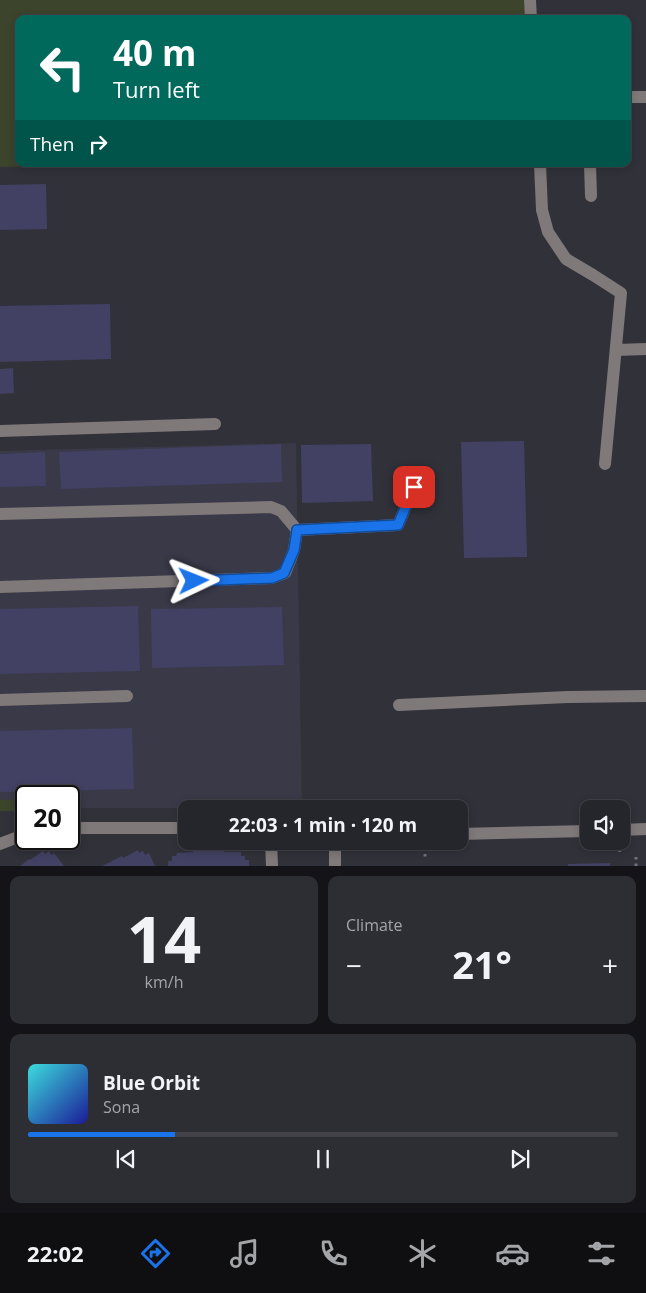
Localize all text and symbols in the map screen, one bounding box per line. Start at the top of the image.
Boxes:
text: 40 m [113,29,196,76]
icon: left [30,35,95,100]
text: Turn left [113,74,200,104]
icon: right [84,130,112,158]
text: Then [30,131,74,157]
pin [393,466,435,508]
icon: arrive [400,473,428,501]
position arrow [167,554,219,606]
speed limit sign: 20 [15,785,80,850]
map controls [580,800,630,850]
button: sound [580,800,630,850]
text: 22:03 · 1 min · 120 m [229,812,417,838]
text: 14 [127,894,201,982]
text: Climate [346,914,403,936]
text: 21° [452,938,512,990]
text: − [346,946,362,984]
text: + [602,946,618,984]
text: km/h [145,971,183,993]
text: Blue Orbit [103,1070,200,1096]
text: Sona [103,1096,140,1118]
icon: previous [112,1145,140,1173]
icon: pause [309,1145,337,1173]
icon: next [506,1145,534,1173]
icon: directions [138,1236,173,1271]
icon: music [227,1236,262,1271]
icon: phone [316,1236,351,1271]
icon: climate [405,1236,440,1271]
icon: car [495,1236,530,1271]
icon: filters [584,1236,619,1271]
text: 22:02 [27,1238,84,1268]

